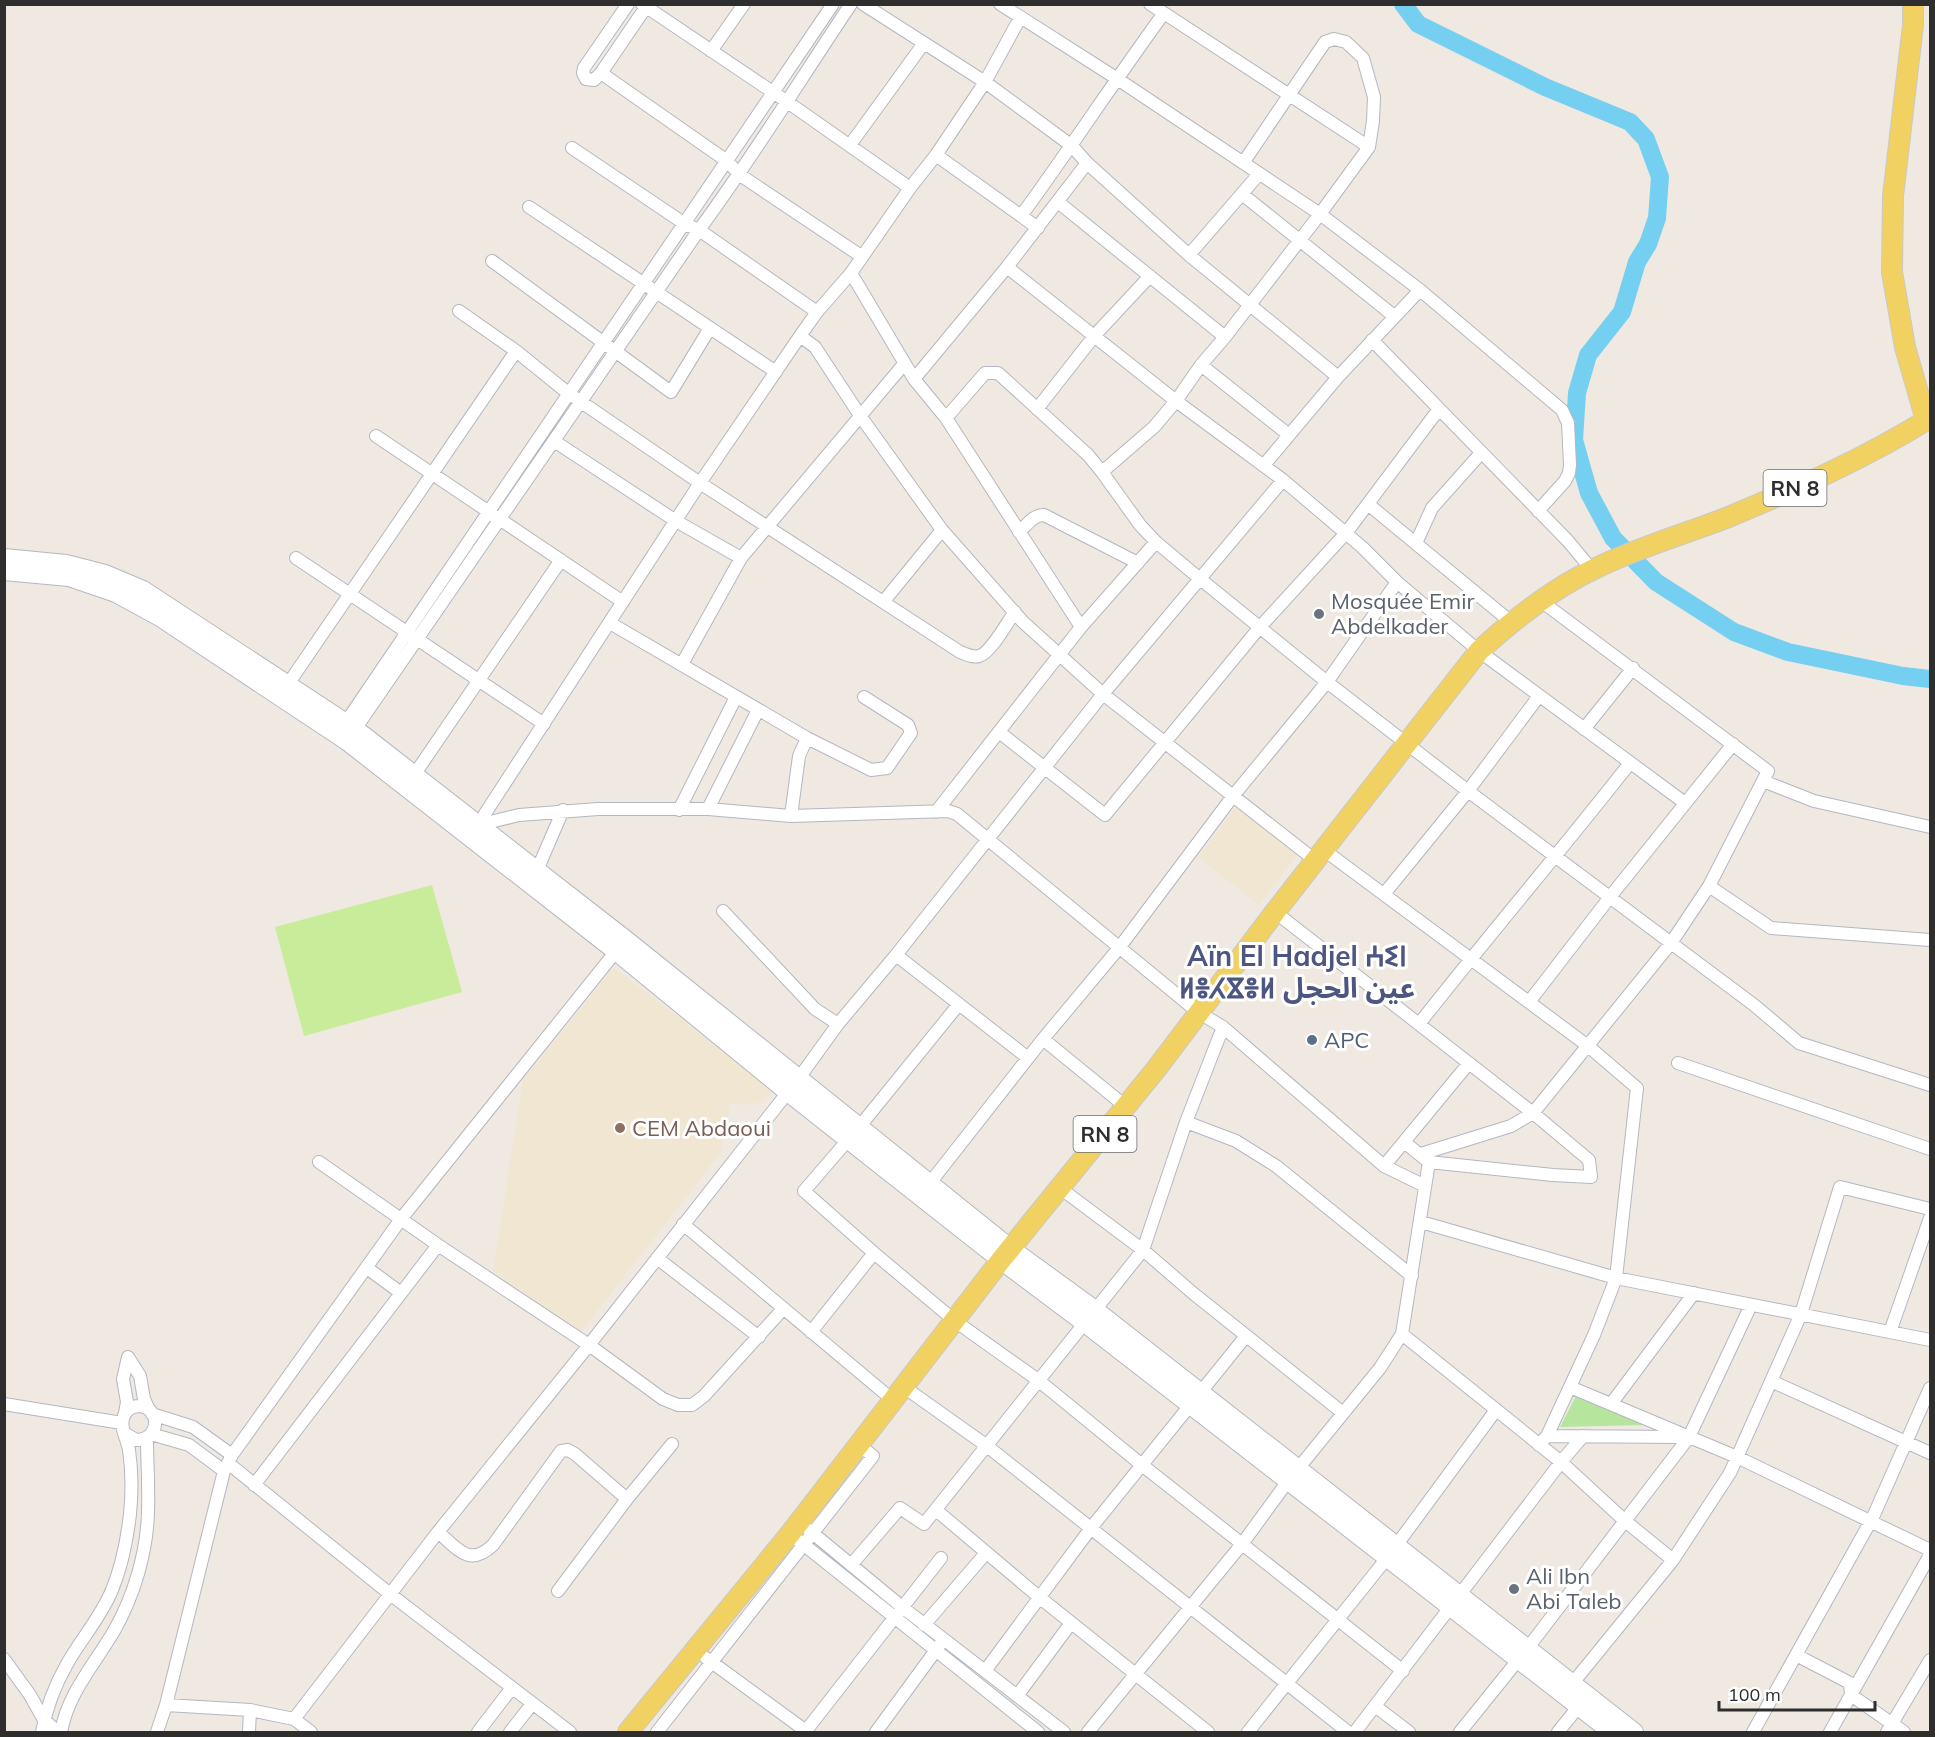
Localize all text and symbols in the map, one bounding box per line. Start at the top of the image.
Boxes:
road number: RN 8 [1764,470,1826,506]
place label: Mosquée Emir Abdelkader [1331,587,1474,640]
marker: Mosquée Emir Abdelkader [1312,607,1326,621]
district label: Aïn El Hadjel ⵄⵉⵏ ⵍⴻⵃⴵⴻⵍ عين الحجل [1179,938,1415,1005]
place label: APC [1324,1026,1369,1054]
marker: APC [1305,1033,1319,1047]
place label: CEM Abdaoui [632,1114,771,1142]
road number: RN 8 [1074,1116,1136,1152]
marker: CEM Abdaoui [613,1121,627,1135]
place label: Ali Ibn Abi Taleb [1526,1562,1622,1615]
marker: Ali Ibn Abi Taleb [1507,1582,1521,1596]
scale bar [1719,1674,1875,1712]
text: 100 m [1728,1683,1781,1706]

